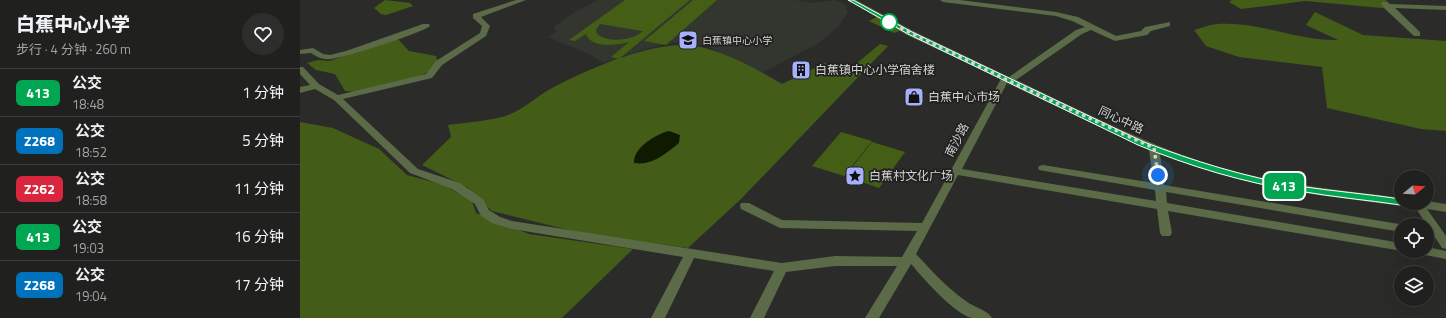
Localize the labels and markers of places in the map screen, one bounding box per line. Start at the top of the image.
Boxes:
unlabelled marker [880,13,898,31]
school or university icon: 白蕉镇中心小学 [677,29,699,51]
place label: 白蕉镇中心小学 [702,33,772,48]
building icon: 白蕉镇中心小学宿舍楼 [790,59,812,81]
place label: 白蕉镇中心小学宿舍楼 [815,60,935,79]
shop icon: 白蕉中心市场 [903,86,925,108]
place label: 白蕉中心市场 [928,87,1000,106]
place icon: 白蕉村文化广场 [844,165,866,187]
place label: 白蕉村文化广场 [869,166,953,185]

